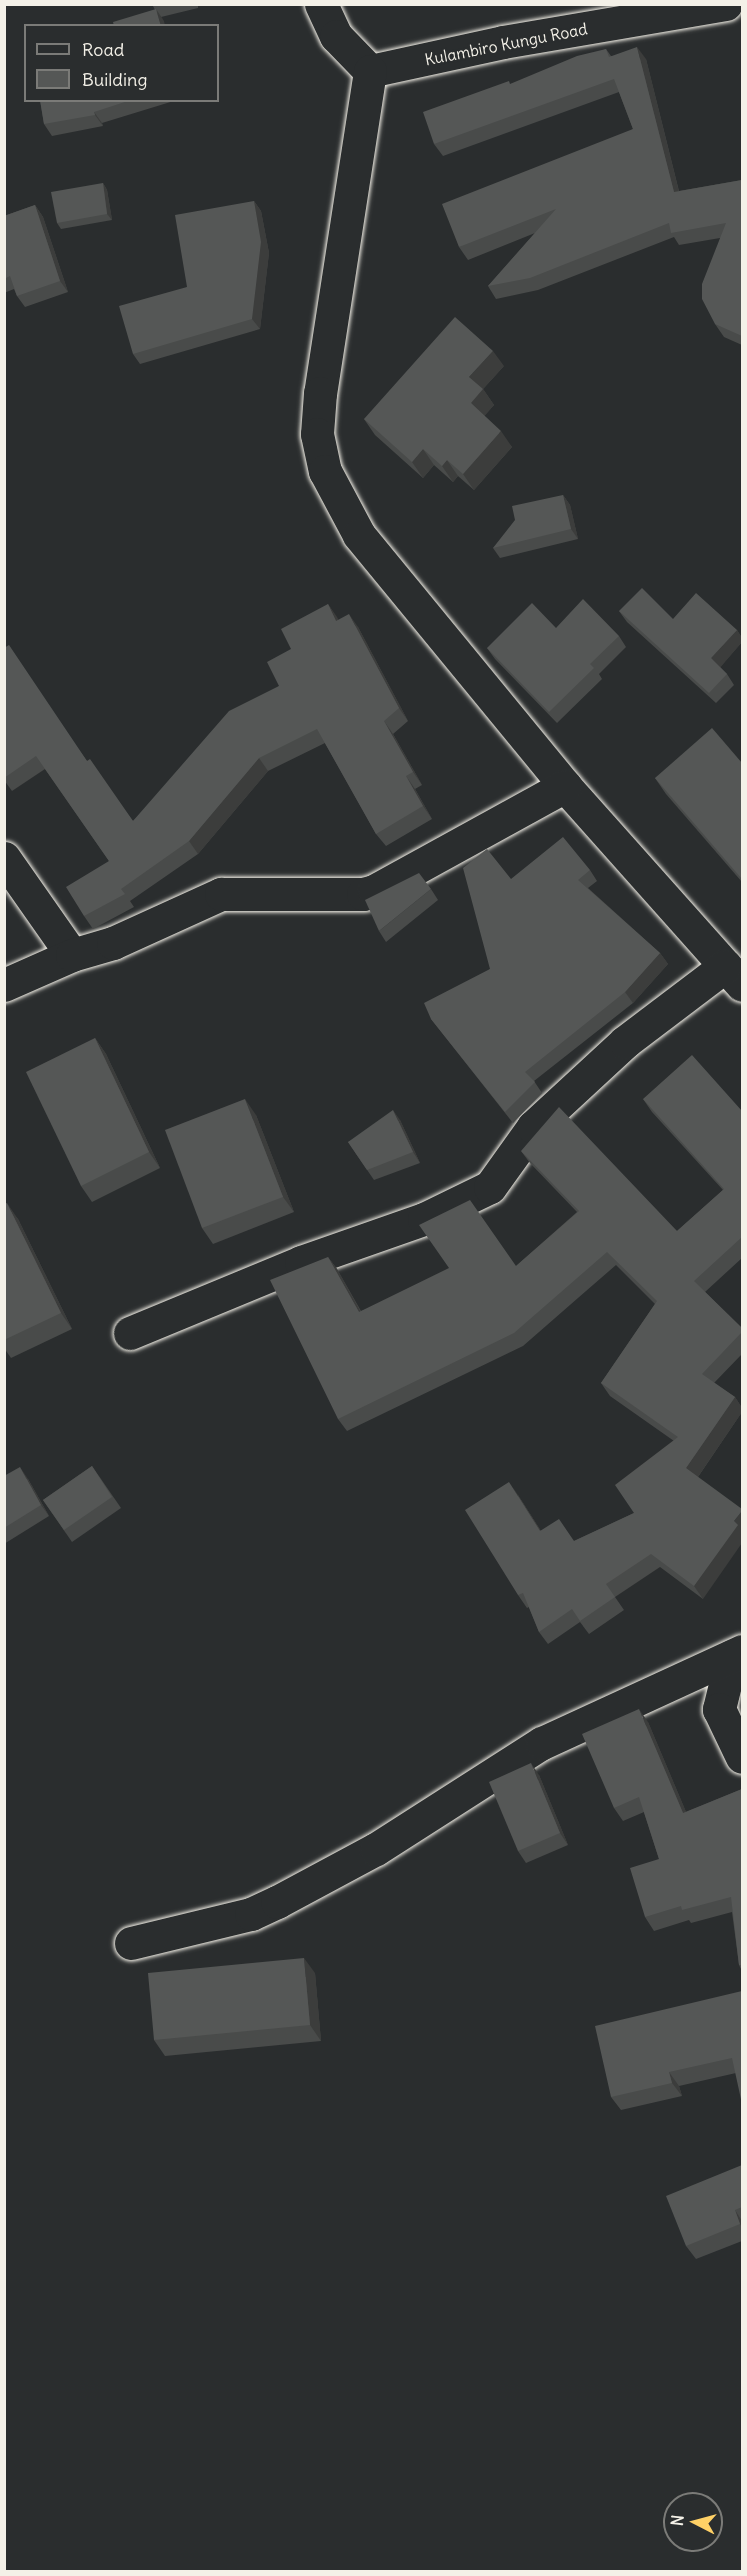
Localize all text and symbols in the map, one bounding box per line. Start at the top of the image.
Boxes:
street label: Kulambiro Kungu Road [423,19,589,69]
legend [24,24,219,102]
text: Road [82,38,124,61]
text: Building [82,68,147,91]
north arrow [663,2492,723,2552]
text: N [667,2514,688,2527]

